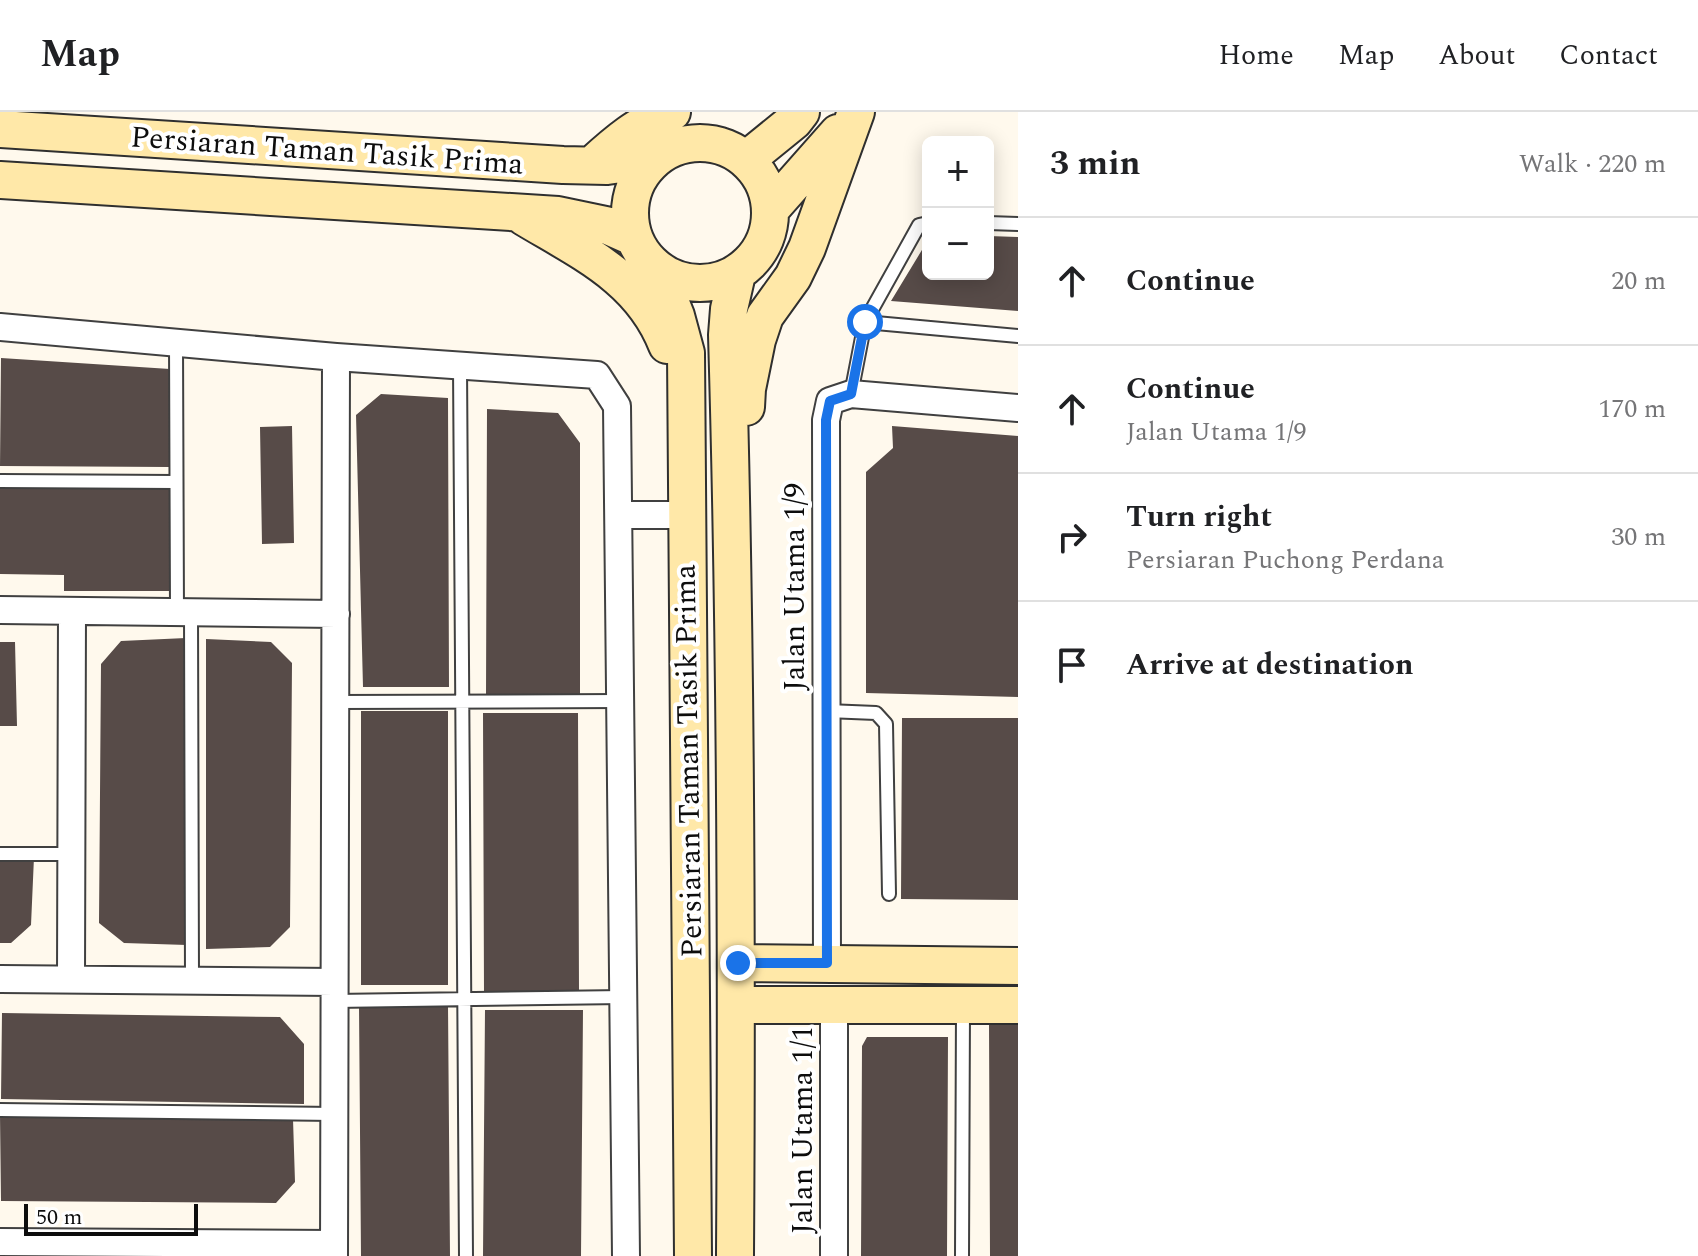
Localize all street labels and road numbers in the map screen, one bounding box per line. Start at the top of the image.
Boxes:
street label: Persiaran Taman Tasik Prima [129,114,525,188]
street label: Jalan Utama 1/9 [772,483,818,691]
street label: Persiaran Taman Tasik Prima [663,564,715,958]
street label: Jalan Utama 1/1 [780,1026,826,1234]

